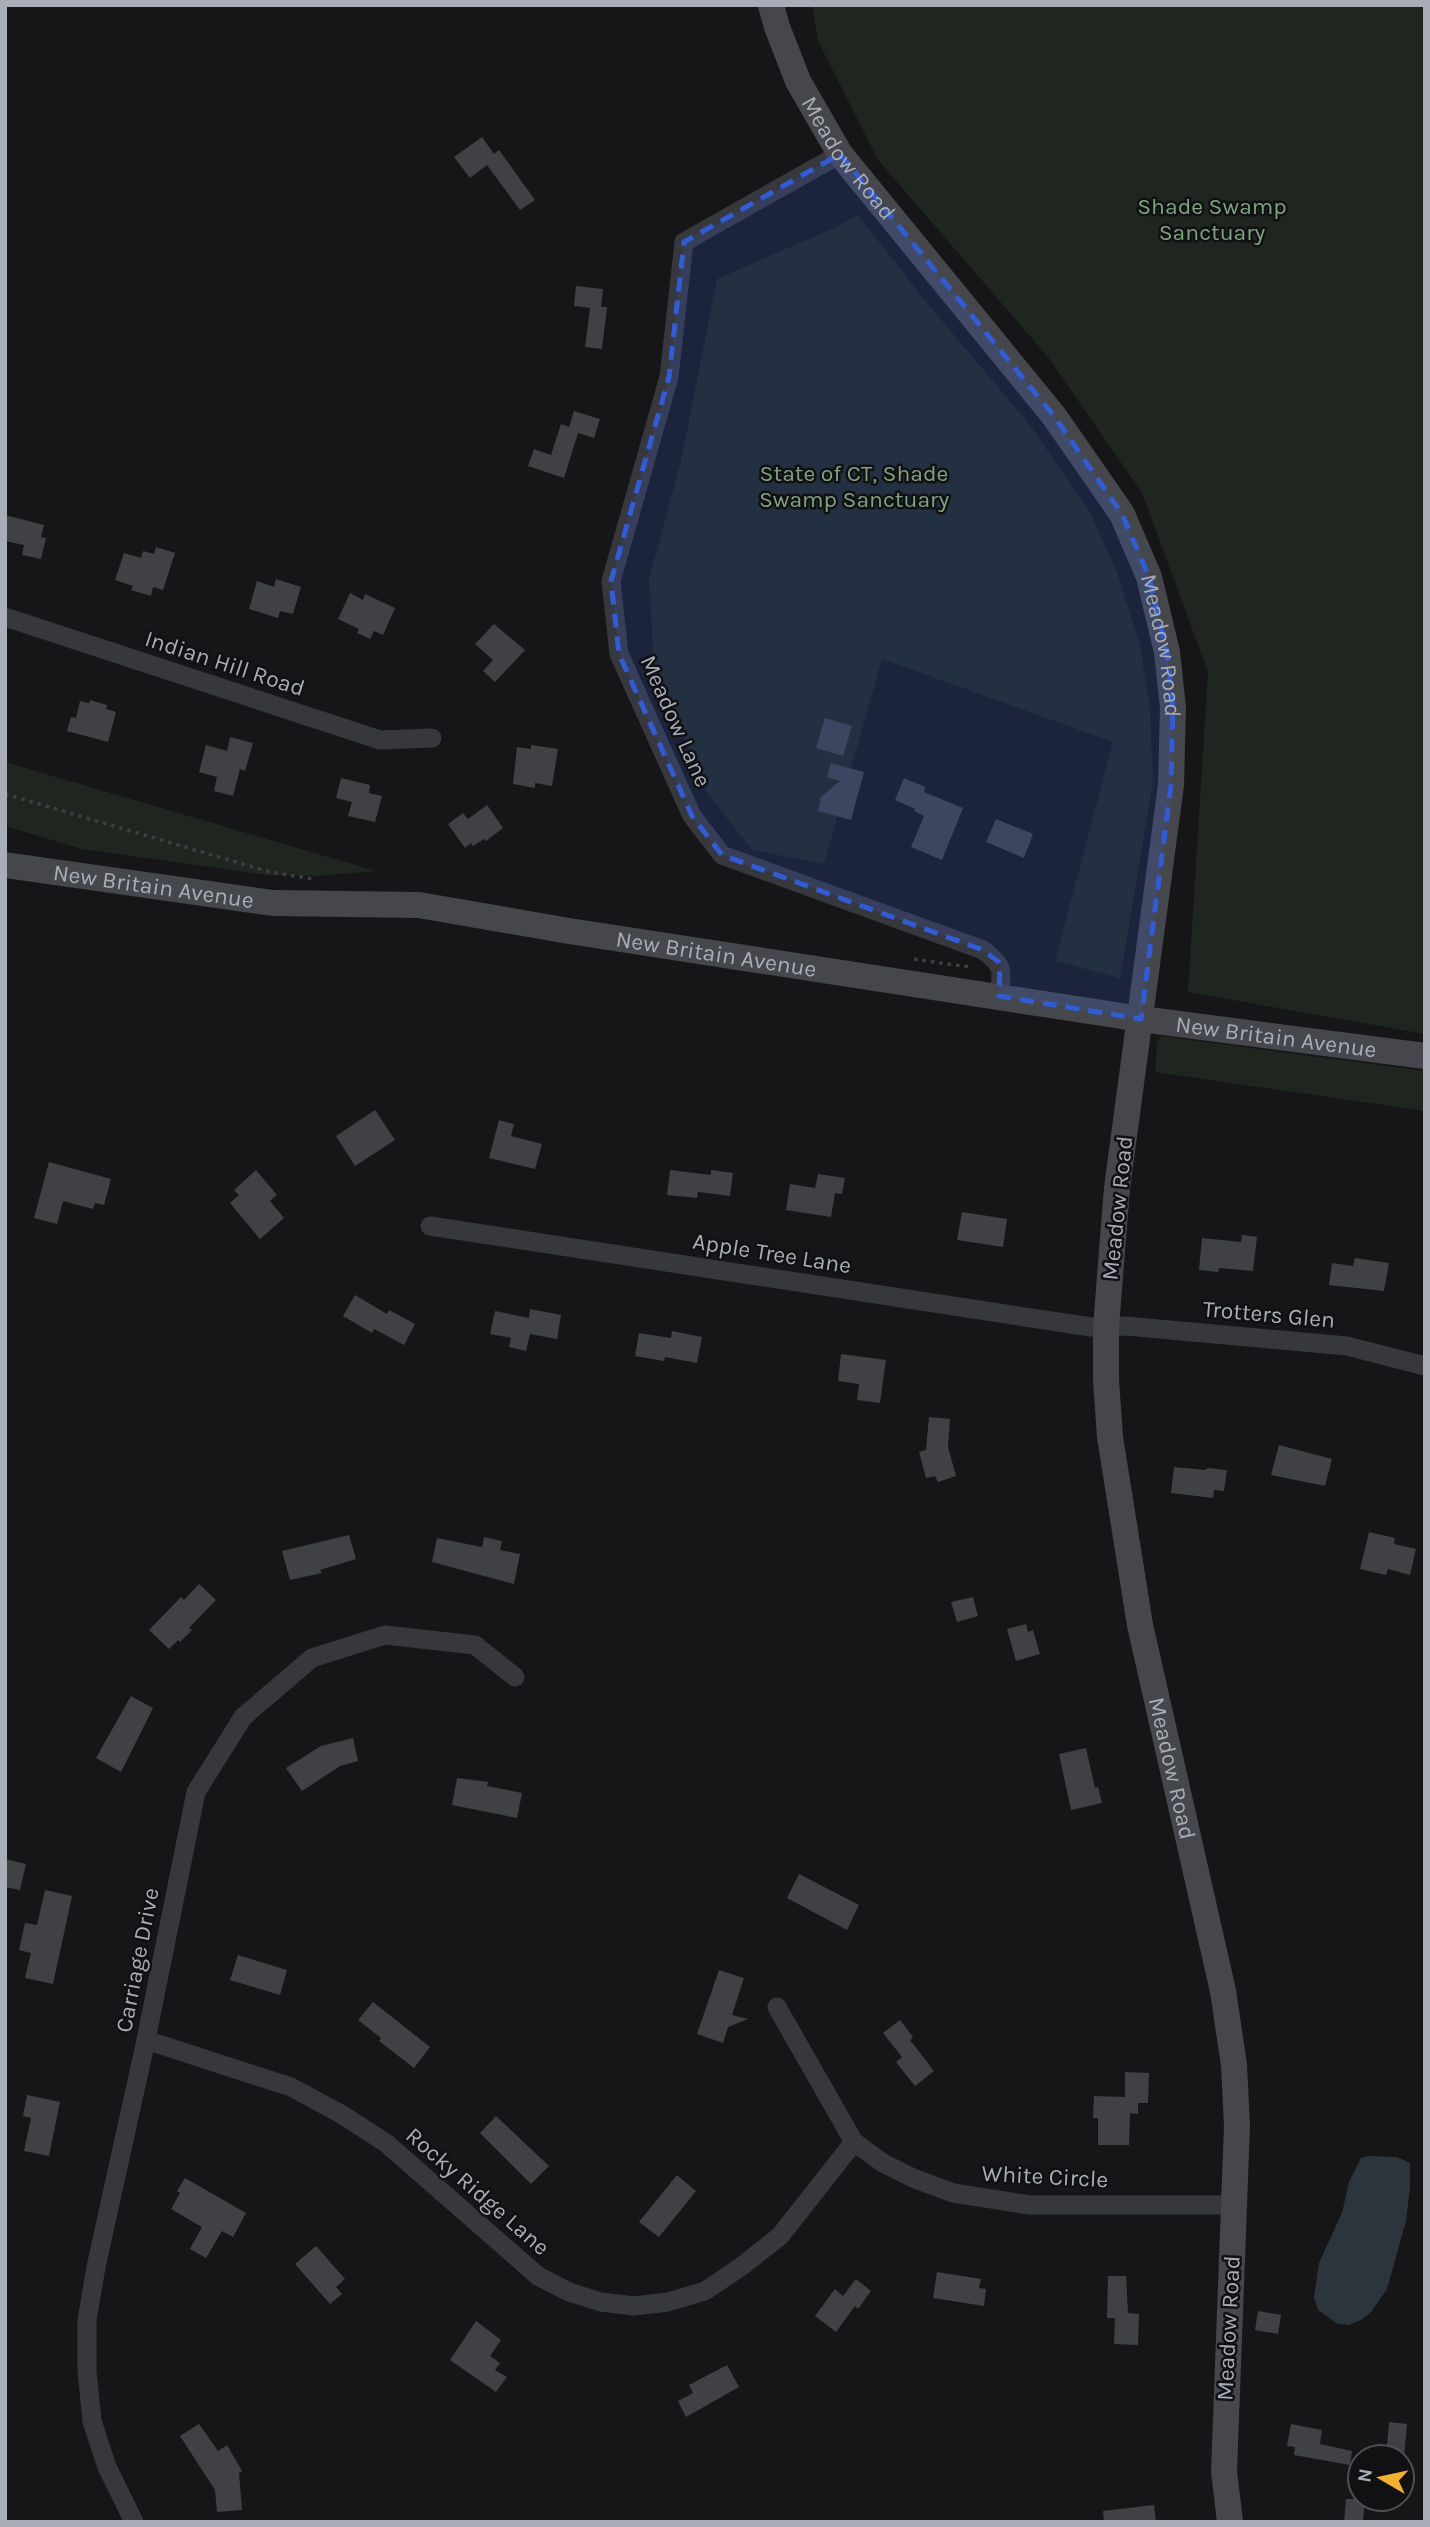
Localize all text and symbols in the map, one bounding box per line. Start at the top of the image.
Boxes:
street label: Meadow Road [796,92,901,225]
park label: Shade Swamp Sanctuary [1137,193,1287,246]
park label: State of CT, Shade Swamp Sanctuary [759,460,949,513]
street label: Meadow Road [1135,571,1186,717]
street label: Indian Hill Road [142,625,308,702]
street label: Meadow Lane [634,651,717,791]
street label: New Britain Avenue [51,859,256,914]
street label: New Britain Avenue [614,925,818,983]
street label: New Britain Avenue [1174,1011,1378,1064]
street label: Meadow Road [1096,1134,1139,1282]
street label: Apple Tree Lane [691,1228,853,1279]
street label: Trotters Glen [1202,1295,1336,1334]
street label: Meadow Road [1143,1695,1201,1842]
street label: Carriage Drive [110,1885,165,2035]
street label: Rocky Ridge Lane [400,2122,555,2261]
street label: White Circle [981,2160,1109,2193]
street label: Meadow Road [1211,2255,1246,2401]
north arrow [1346,2443,1416,2513]
text: N [1353,2467,1377,2484]

